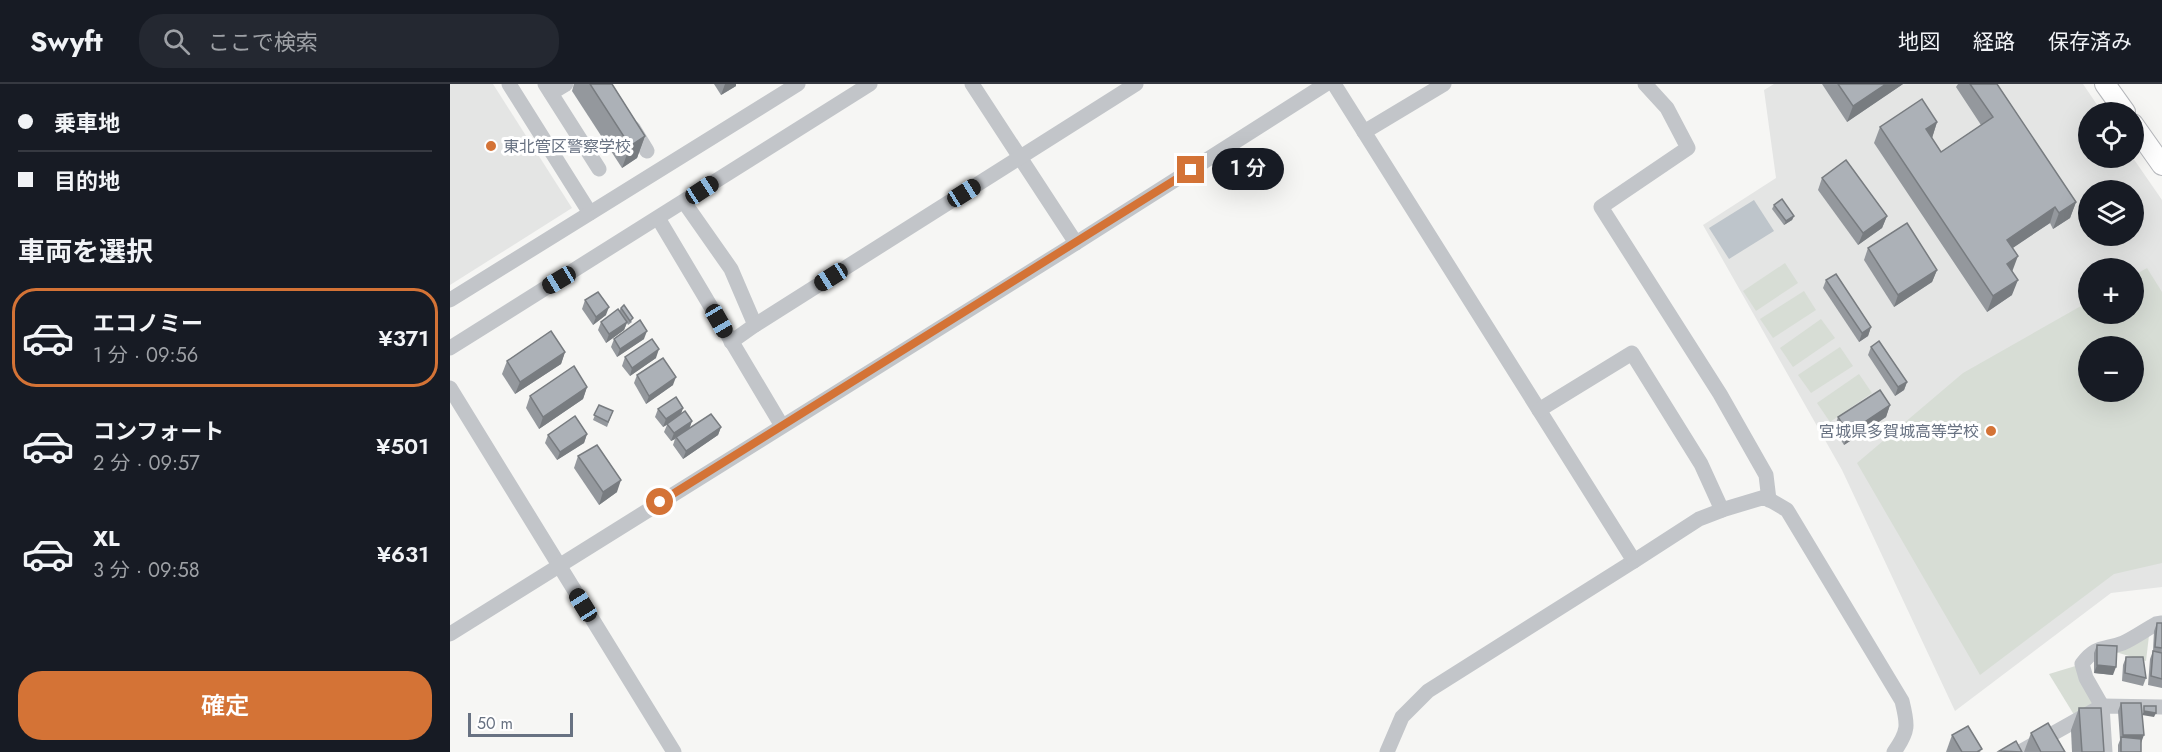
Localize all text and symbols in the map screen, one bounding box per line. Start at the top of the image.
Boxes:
search box [139,14,559,68]
text: Swyft [30,21,103,62]
icon: search [160,25,193,58]
text: ここで検索 [208,26,318,58]
text: 地図 [1898,27,1940,57]
text: 経路 [1973,27,2015,57]
text: 保存済み [2048,27,2132,57]
map controls [2078,102,2144,402]
button: locate [2078,102,2144,168]
text: 乗車地 [54,107,120,139]
place label: 東北管区警察学校 [503,135,631,158]
marker: 東北管区警察学校 [484,139,498,153]
callout: 1 分 [1212,149,1284,191]
text: 1 分 [1230,154,1266,183]
route end [1177,156,1204,183]
text: 目的地 [54,165,120,197]
car [682,173,722,207]
car [944,176,984,210]
button: layers [2078,180,2144,246]
text: 車両を選択 [18,232,153,271]
button: + [2078,258,2144,324]
car [811,260,851,294]
car [539,263,579,297]
car [702,301,736,341]
text: エコノミー [93,307,203,339]
icon: car [21,311,75,365]
text: ¥371 [379,322,429,354]
button: − [2078,336,2144,402]
text: 1 分 · 09:56 [93,341,198,370]
text: コンフォート [93,415,224,447]
icon: car [21,419,75,473]
place label: 宮城県多賀城高等学校 [1819,420,1979,443]
marker: 宮城県多賀城高等学校 [1984,424,1998,438]
text: ¥501 [376,430,429,462]
text: 2 分 · 09:57 [93,449,200,478]
route start [646,488,673,515]
text: XL [93,522,120,554]
icon: car [21,527,75,581]
text: ¥631 [377,538,429,570]
text: 3 分 · 09:58 [93,556,200,585]
car [566,585,600,625]
button: 確定 [18,671,432,740]
scale bar [468,710,573,738]
text: 50 m [477,712,513,735]

